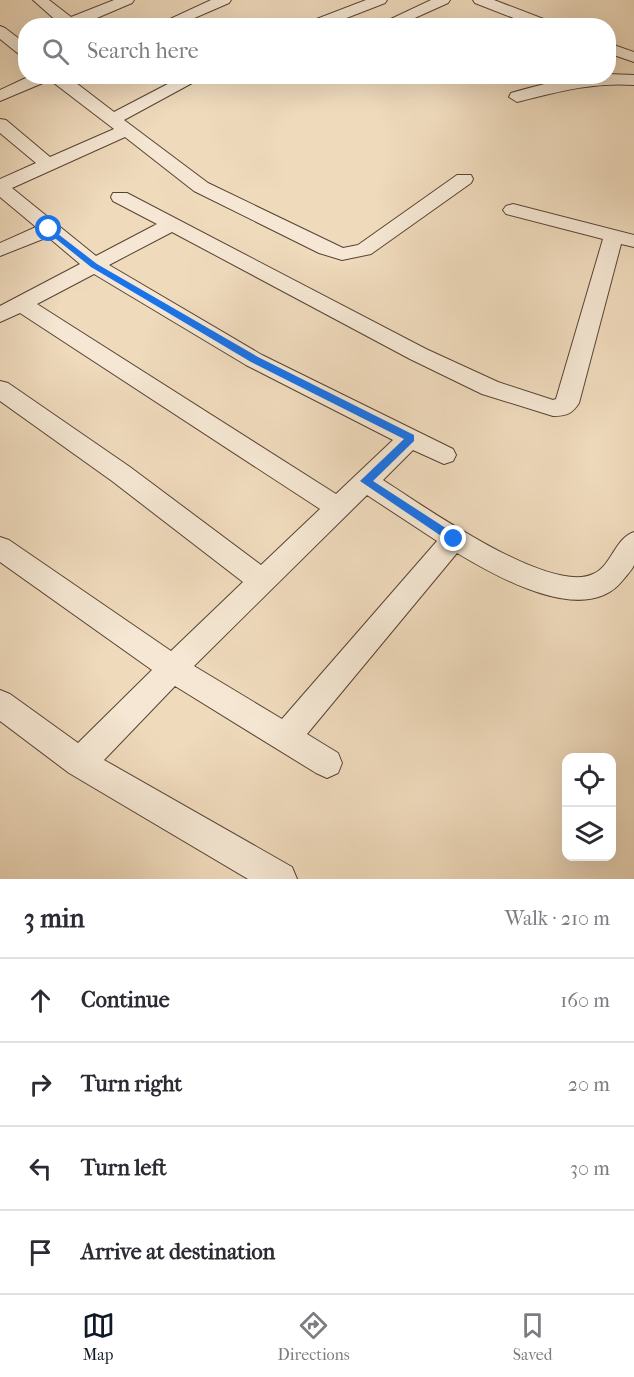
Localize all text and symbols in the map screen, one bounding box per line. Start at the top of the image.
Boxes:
search box [18,18,616,84]
icon: search [39,35,72,68]
text: Search here [87,38,199,64]
route start [35,215,61,241]
route end [440,525,466,551]
map controls [562,753,616,861]
button: locate [562,753,616,807]
button: layers [562,807,616,861]
text: 3 min [24,903,85,934]
text: Walk · 210 m [505,907,610,930]
icon: ahead [24,984,57,1017]
text: Continue [81,987,170,1013]
text: 160 m [560,989,610,1012]
icon: right [24,1068,57,1101]
text: Turn right [81,1071,182,1097]
text: 20 m [568,1073,610,1096]
icon: left [24,1152,57,1185]
text: Turn left [81,1155,167,1181]
text: 30 m [570,1157,610,1180]
icon: arrive [24,1236,57,1269]
text: Arrive at destination [81,1239,275,1265]
tab: Map [82,1309,115,1364]
tab: Directions [278,1309,350,1364]
tab: Saved [513,1309,552,1364]

